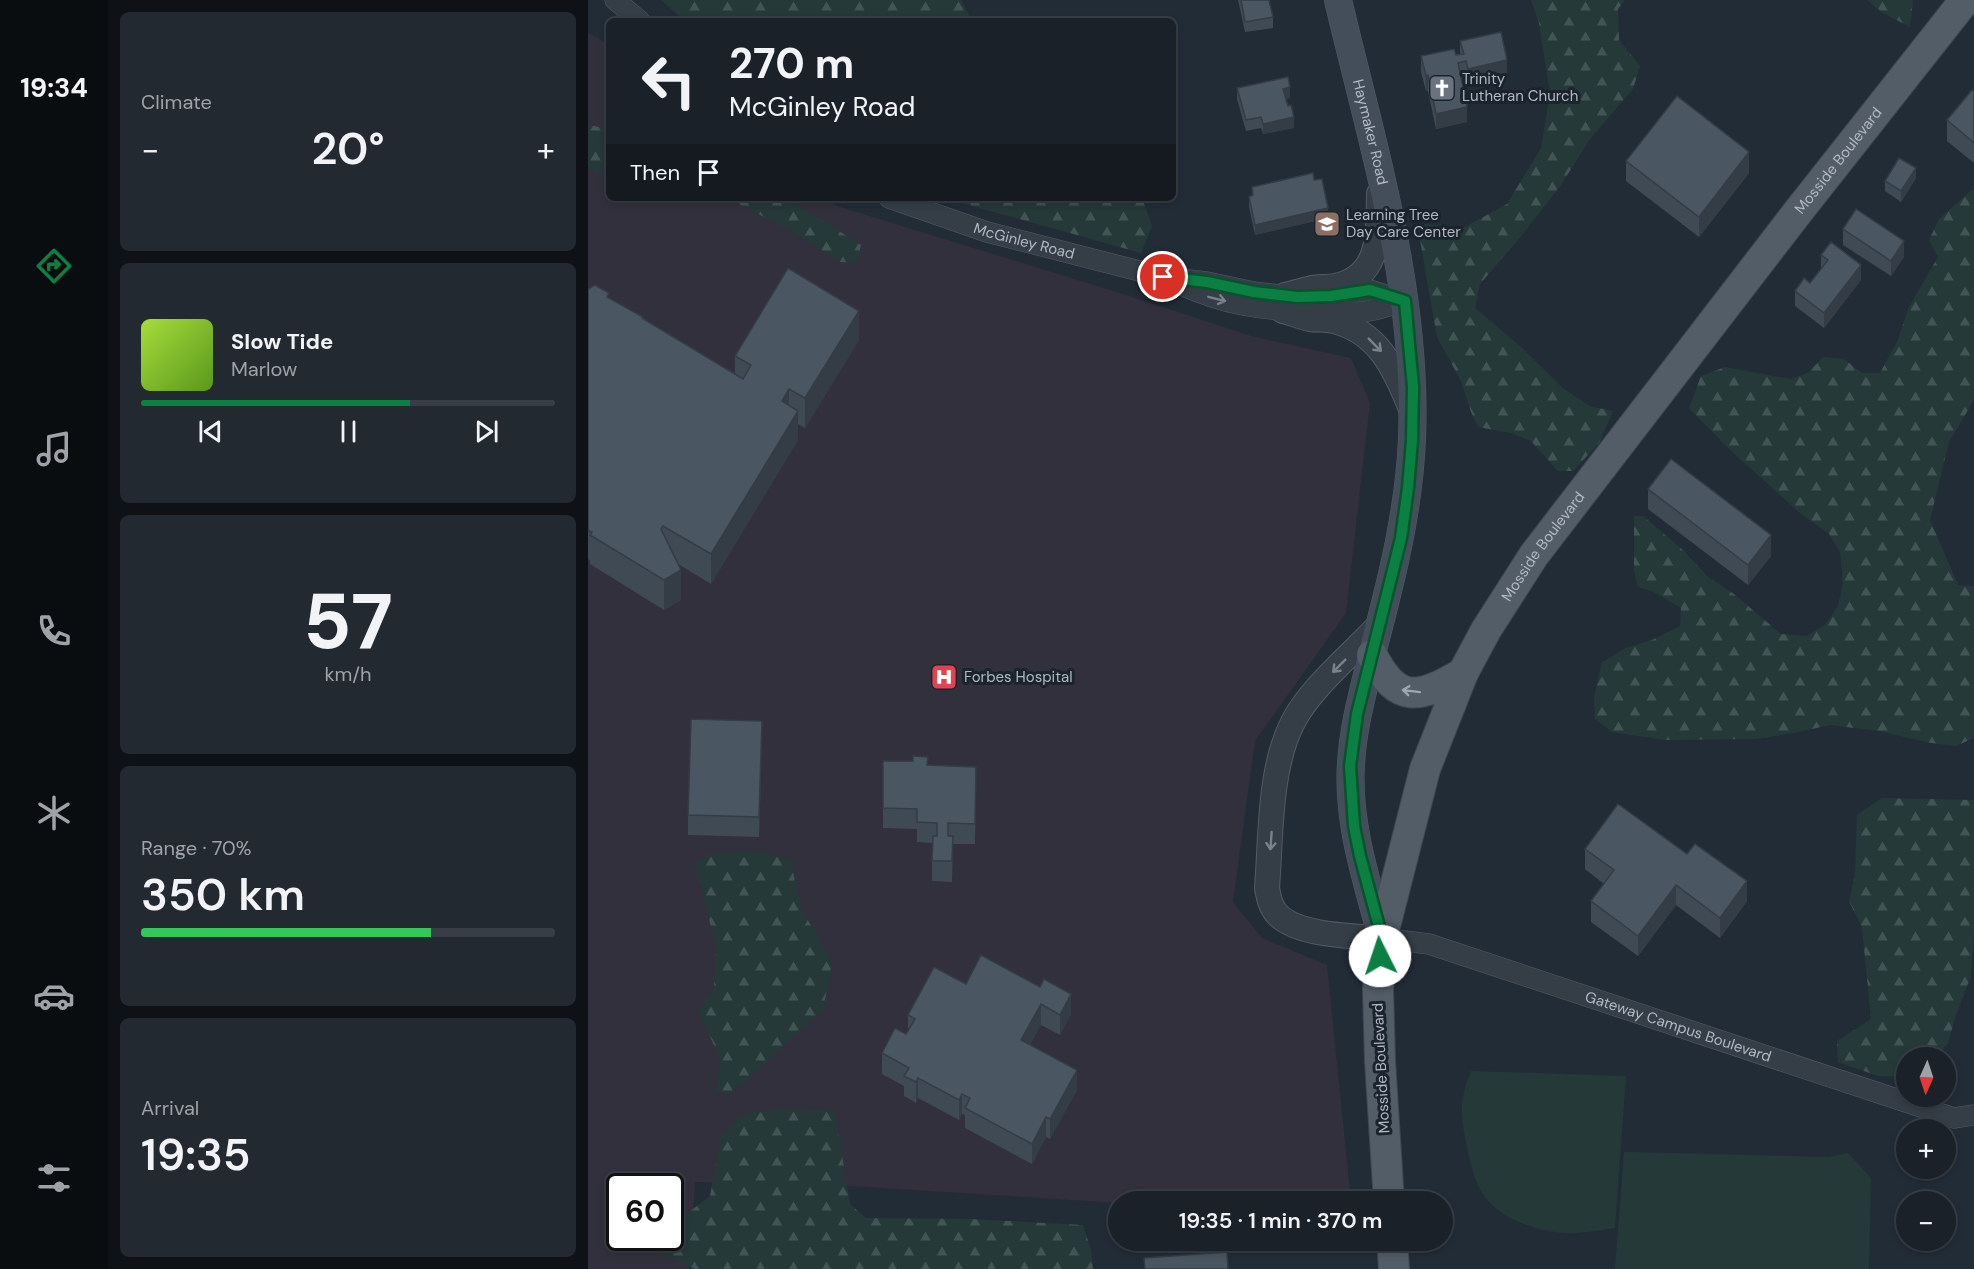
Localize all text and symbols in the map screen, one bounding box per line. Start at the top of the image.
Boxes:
text: 270 m [729,36,854,91]
icon: left [630,42,708,120]
place label: Trinity Lutheran Church [1462,69,1578,106]
text: 19:34 [20,70,88,105]
church icon: Trinity Lutheran Church [1427,73,1457,103]
street label: Haymaker Road [1348,77,1393,187]
text: Climate [141,89,212,115]
text: McGinley Road [729,89,915,124]
street label: Mosside Boulevard [1790,103,1887,218]
text: 20° [311,119,385,178]
text: − [141,128,159,171]
text: + [537,128,555,171]
icon: arrive [692,156,725,189]
text: Then [630,158,680,187]
place label: Learning Tree Day Care Center [1346,205,1461,242]
school or university icon: Learning Tree Day Care Center [1312,209,1342,239]
street label: McGinley Road [971,218,1077,264]
icon: directions [33,245,75,287]
pin [1137,251,1188,302]
icon: arrive [1146,260,1179,293]
one-way arrow [1207,294,1226,306]
text: Slow Tide [231,327,333,356]
one-way arrow [1367,338,1382,352]
text: Marlow [231,356,297,382]
icon: previous [194,415,227,448]
icon: pause [332,415,365,448]
icon: next [470,415,503,448]
icon: music [33,428,75,470]
street label: Mosside Boulevard [1497,488,1589,605]
text: 57 [303,571,393,672]
icon: phone [33,610,75,652]
one-way arrow [1332,659,1347,674]
text: km/h [324,661,372,687]
hospital icon: Forbes Hospital [929,662,959,692]
place label: Forbes Hospital [964,667,1073,687]
one-way arrow [1402,685,1421,696]
icon: climate [33,792,75,834]
one-way arrow [1265,831,1276,851]
text: Range · 70% [141,835,251,861]
text: 350 km [141,865,305,924]
position arrow [1348,924,1412,988]
icon: car [33,975,75,1017]
street label: Gateway Campus Boulevard [1583,986,1774,1067]
street label: Mosside Boulevard [1368,1002,1394,1134]
north arrow [1896,1047,1956,1107]
map controls [1896,1047,1956,1251]
text: Arrival [141,1095,199,1121]
button: + [1896,1119,1956,1179]
text: 19:35 [141,1125,251,1184]
icon: filters [33,1157,75,1199]
speed limit sign: 60 [606,1173,684,1251]
button: − [1896,1191,1956,1251]
text: 19:35 · 1 min · 370 m [1179,1206,1382,1235]

